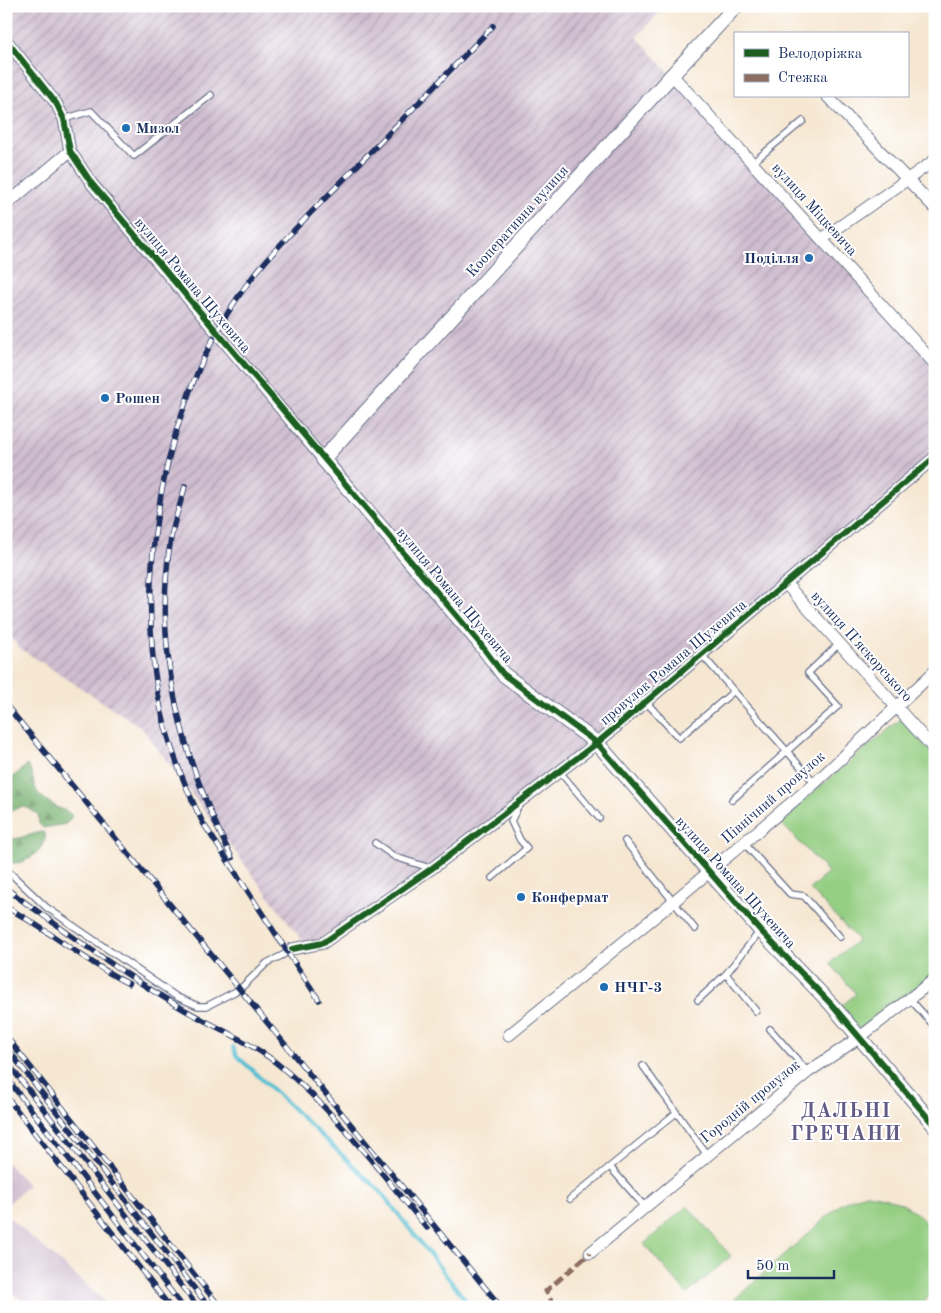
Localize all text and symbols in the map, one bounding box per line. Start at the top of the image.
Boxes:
legend [734,32,908,98]
text: Велодоріжка [778,47,863,62]
text: Стежка [778,71,828,86]
marker: Мизол [120,122,132,134]
place label: Мизол [136,122,180,137]
street label: вулиця Міцкевича [768,161,860,260]
street label: Кооперативна вулиця [464,163,572,281]
street label: вулиця Романа Шухевича [131,215,253,357]
place label: Поділля [744,252,799,267]
marker: Поділля [803,252,815,264]
marker: Рошен [99,392,111,404]
place label: Рошен [115,392,160,407]
street label: вулиця Романа Шухевича [393,525,515,667]
street label: вулиця Пʼяскорського [807,589,914,705]
street label: провулок Романа Шухевича [598,597,751,729]
street label: Північний провулок [719,749,829,847]
street label: вулиця Романа Шухевича [672,814,798,952]
marker: Конфермат [515,891,527,903]
place label: Конфермат [531,891,609,906]
marker: НЧГ-3 [598,981,610,993]
place label: НЧГ-3 [614,981,662,996]
street label: Городній провулок [698,1057,804,1147]
district label: ДАЛЬНІ ГРЕЧАНИ [790,1102,902,1145]
scale bar [748,1248,835,1280]
text: 50 m [756,1259,790,1274]

